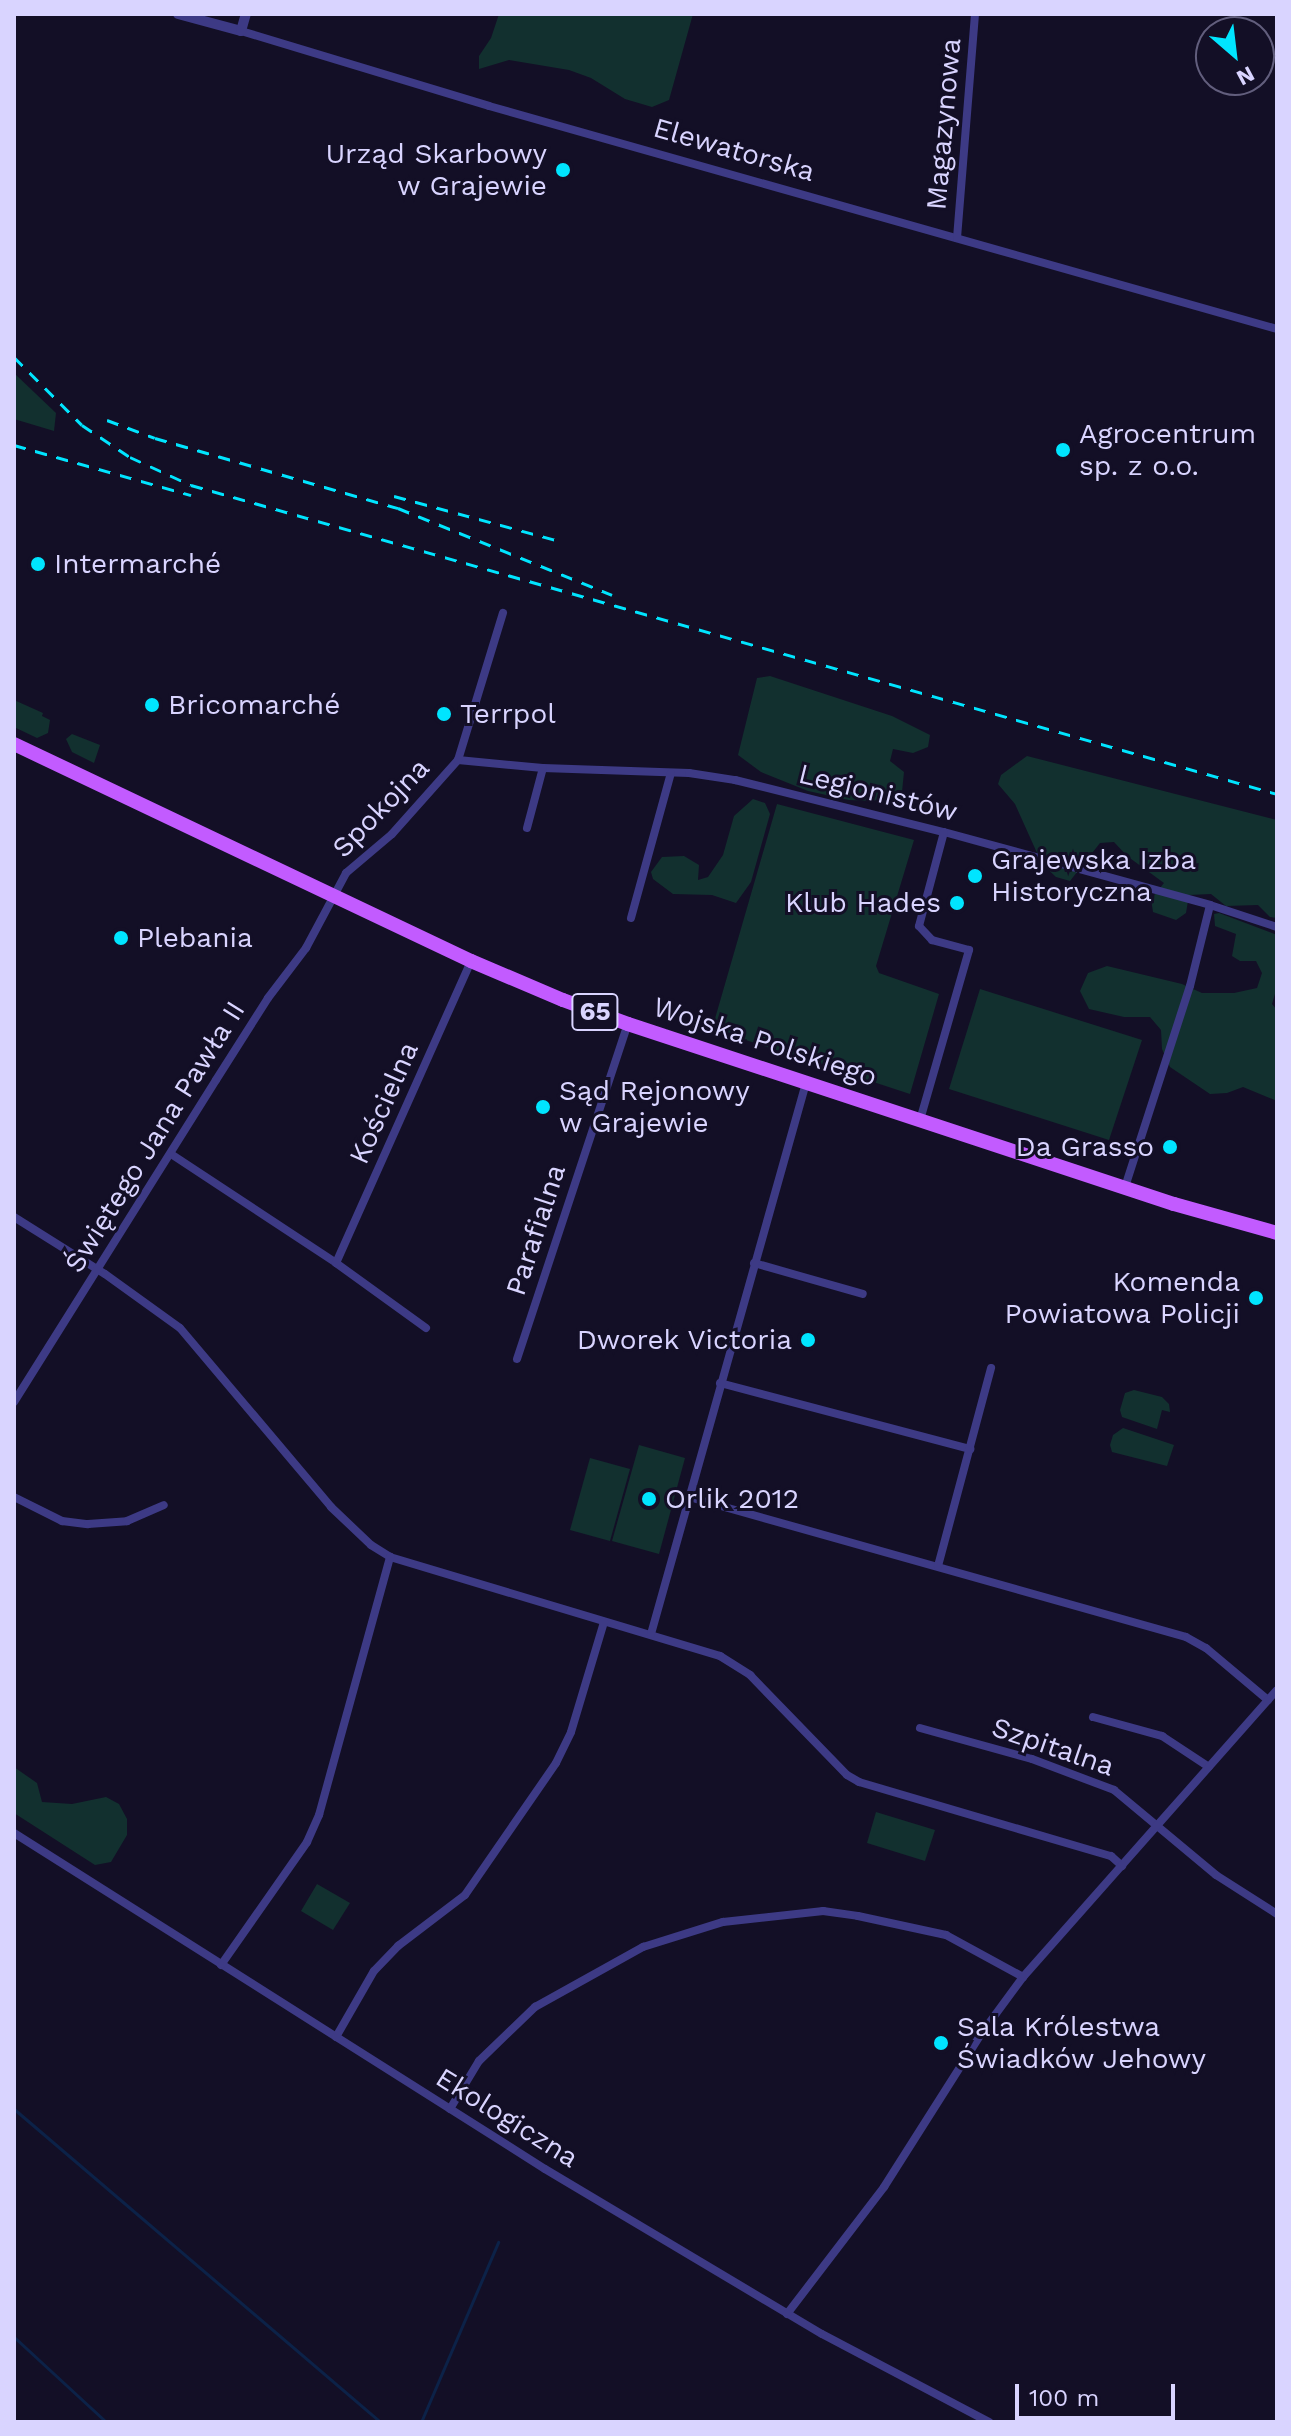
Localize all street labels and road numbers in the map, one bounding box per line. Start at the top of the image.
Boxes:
street label: Magazynowa [920,37,968,211]
street label: Elewatorska [649,111,819,189]
street label: Spokojna [326,751,436,865]
street label: Legionistów [795,757,961,829]
road number: 65 [571,990,619,1034]
street label: Wojska Polskiego [648,990,882,1094]
street label: Świętego Jana Pawła II [57,994,253,1280]
street label: Kościelna [342,1037,426,1169]
street label: Parafialna [499,1160,573,1300]
street label: Szpitalna [987,1710,1119,1784]
street label: Ekologiczna [430,2061,584,2175]

